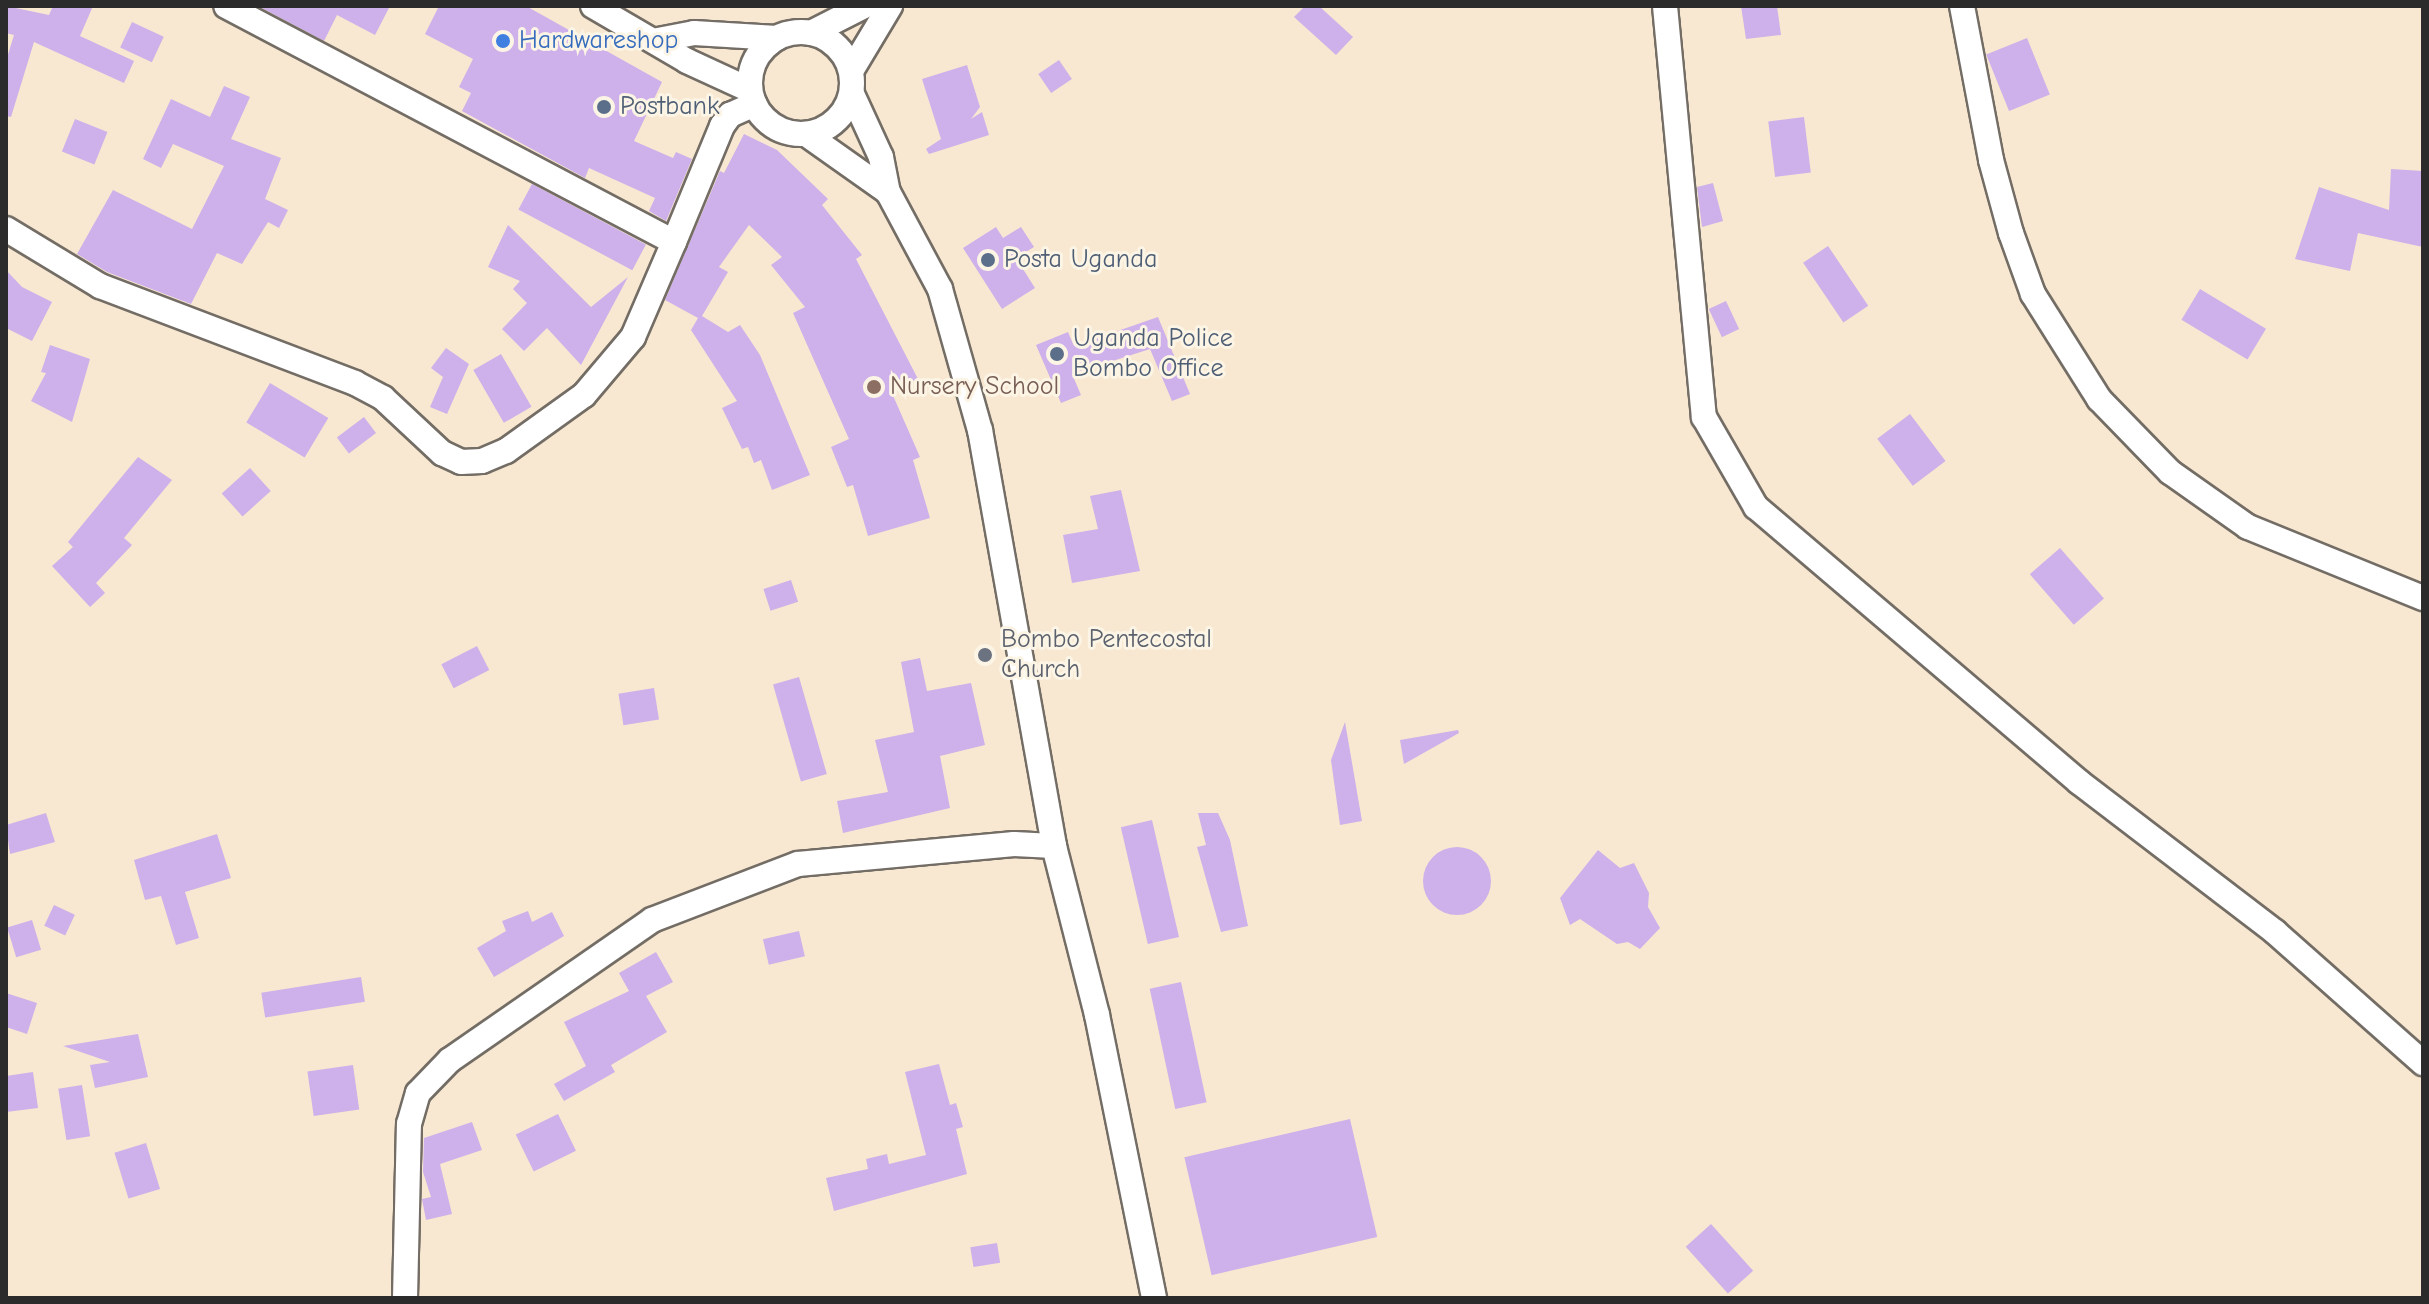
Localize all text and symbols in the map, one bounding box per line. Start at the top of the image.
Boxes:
place label: Hardwareshop [519,25,678,57]
marker: Hardwareshop [494,32,512,50]
place label: Postbank [620,91,720,123]
marker: Postbank [595,98,613,116]
place label: Posta Uganda [1004,244,1157,276]
marker: Posta Uganda [979,251,997,269]
place label: Uganda Police Bombo Office [1073,323,1233,384]
marker: Uganda Police Bombo Office [1048,345,1066,363]
place label: Nursery School [890,371,1059,403]
marker: Nursery School [865,378,883,396]
place label: Bombo Pentecostal Church [1001,624,1212,686]
marker: Bombo Pentecostal Church [976,646,994,664]

